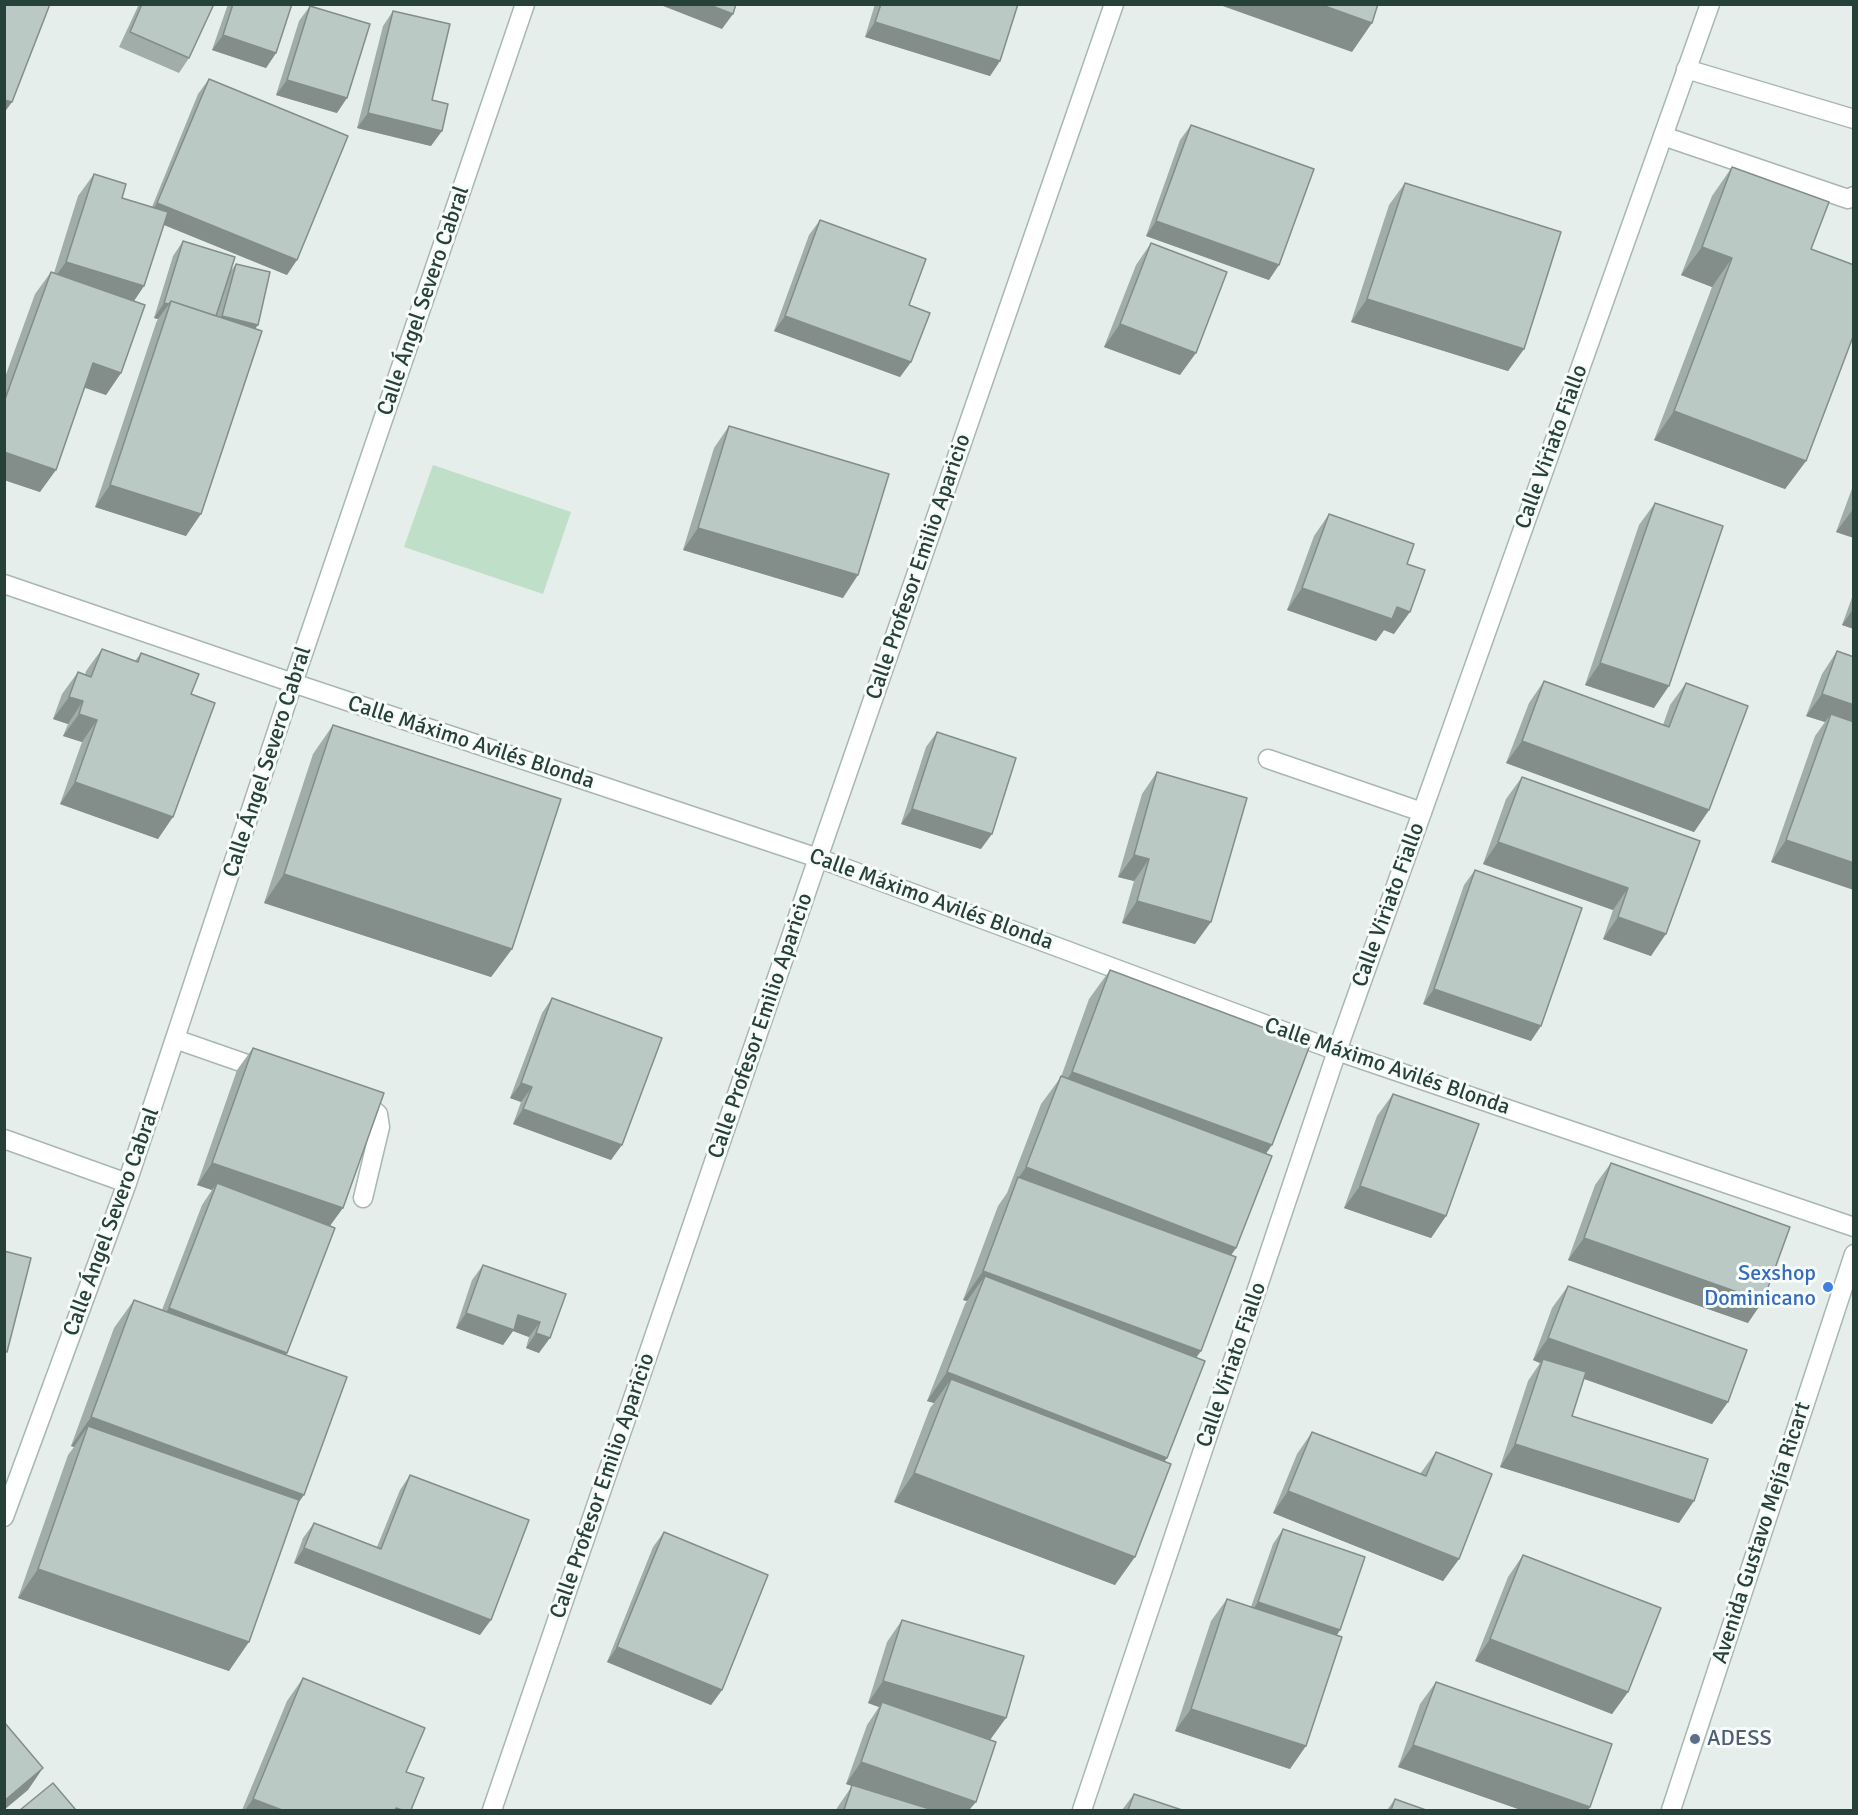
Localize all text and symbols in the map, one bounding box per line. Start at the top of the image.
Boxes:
street label: Calle Ángel Severo Cabral [372,183,476,419]
street label: Calle Viriato Fiallo [1510,361,1594,533]
street label: Calle Profesor Emilio Aparicio [861,431,977,703]
street label: Calle Ángel Severo Cabral [218,643,318,881]
street label: Calle Máximo Avilés Blonda [344,691,598,795]
street label: Calle Viriato Fiallo [1347,819,1431,991]
street label: Calle Máximo Avilés Blonda [805,844,1057,956]
street label: Calle Profesor Emilio Aparicio [703,890,819,1162]
street label: Calle Máximo Avilés Blonda [1261,1013,1513,1121]
street label: Calle Ángel Severo Cabral [58,1104,166,1340]
place label: Sexshop Dominicano [1704,1261,1816,1312]
street label: Calle Viriato Fiallo [1191,1279,1273,1451]
marker: Sexshop Dominicano [1821,1280,1835,1294]
street label: Calle Profesor Emilio Aparicio [545,1350,661,1622]
street label: Avenida Gustavo Mejía Ricart [1707,1399,1817,1667]
place label: ADESS [1707,1726,1772,1752]
marker: ADESS [1688,1732,1702,1746]

